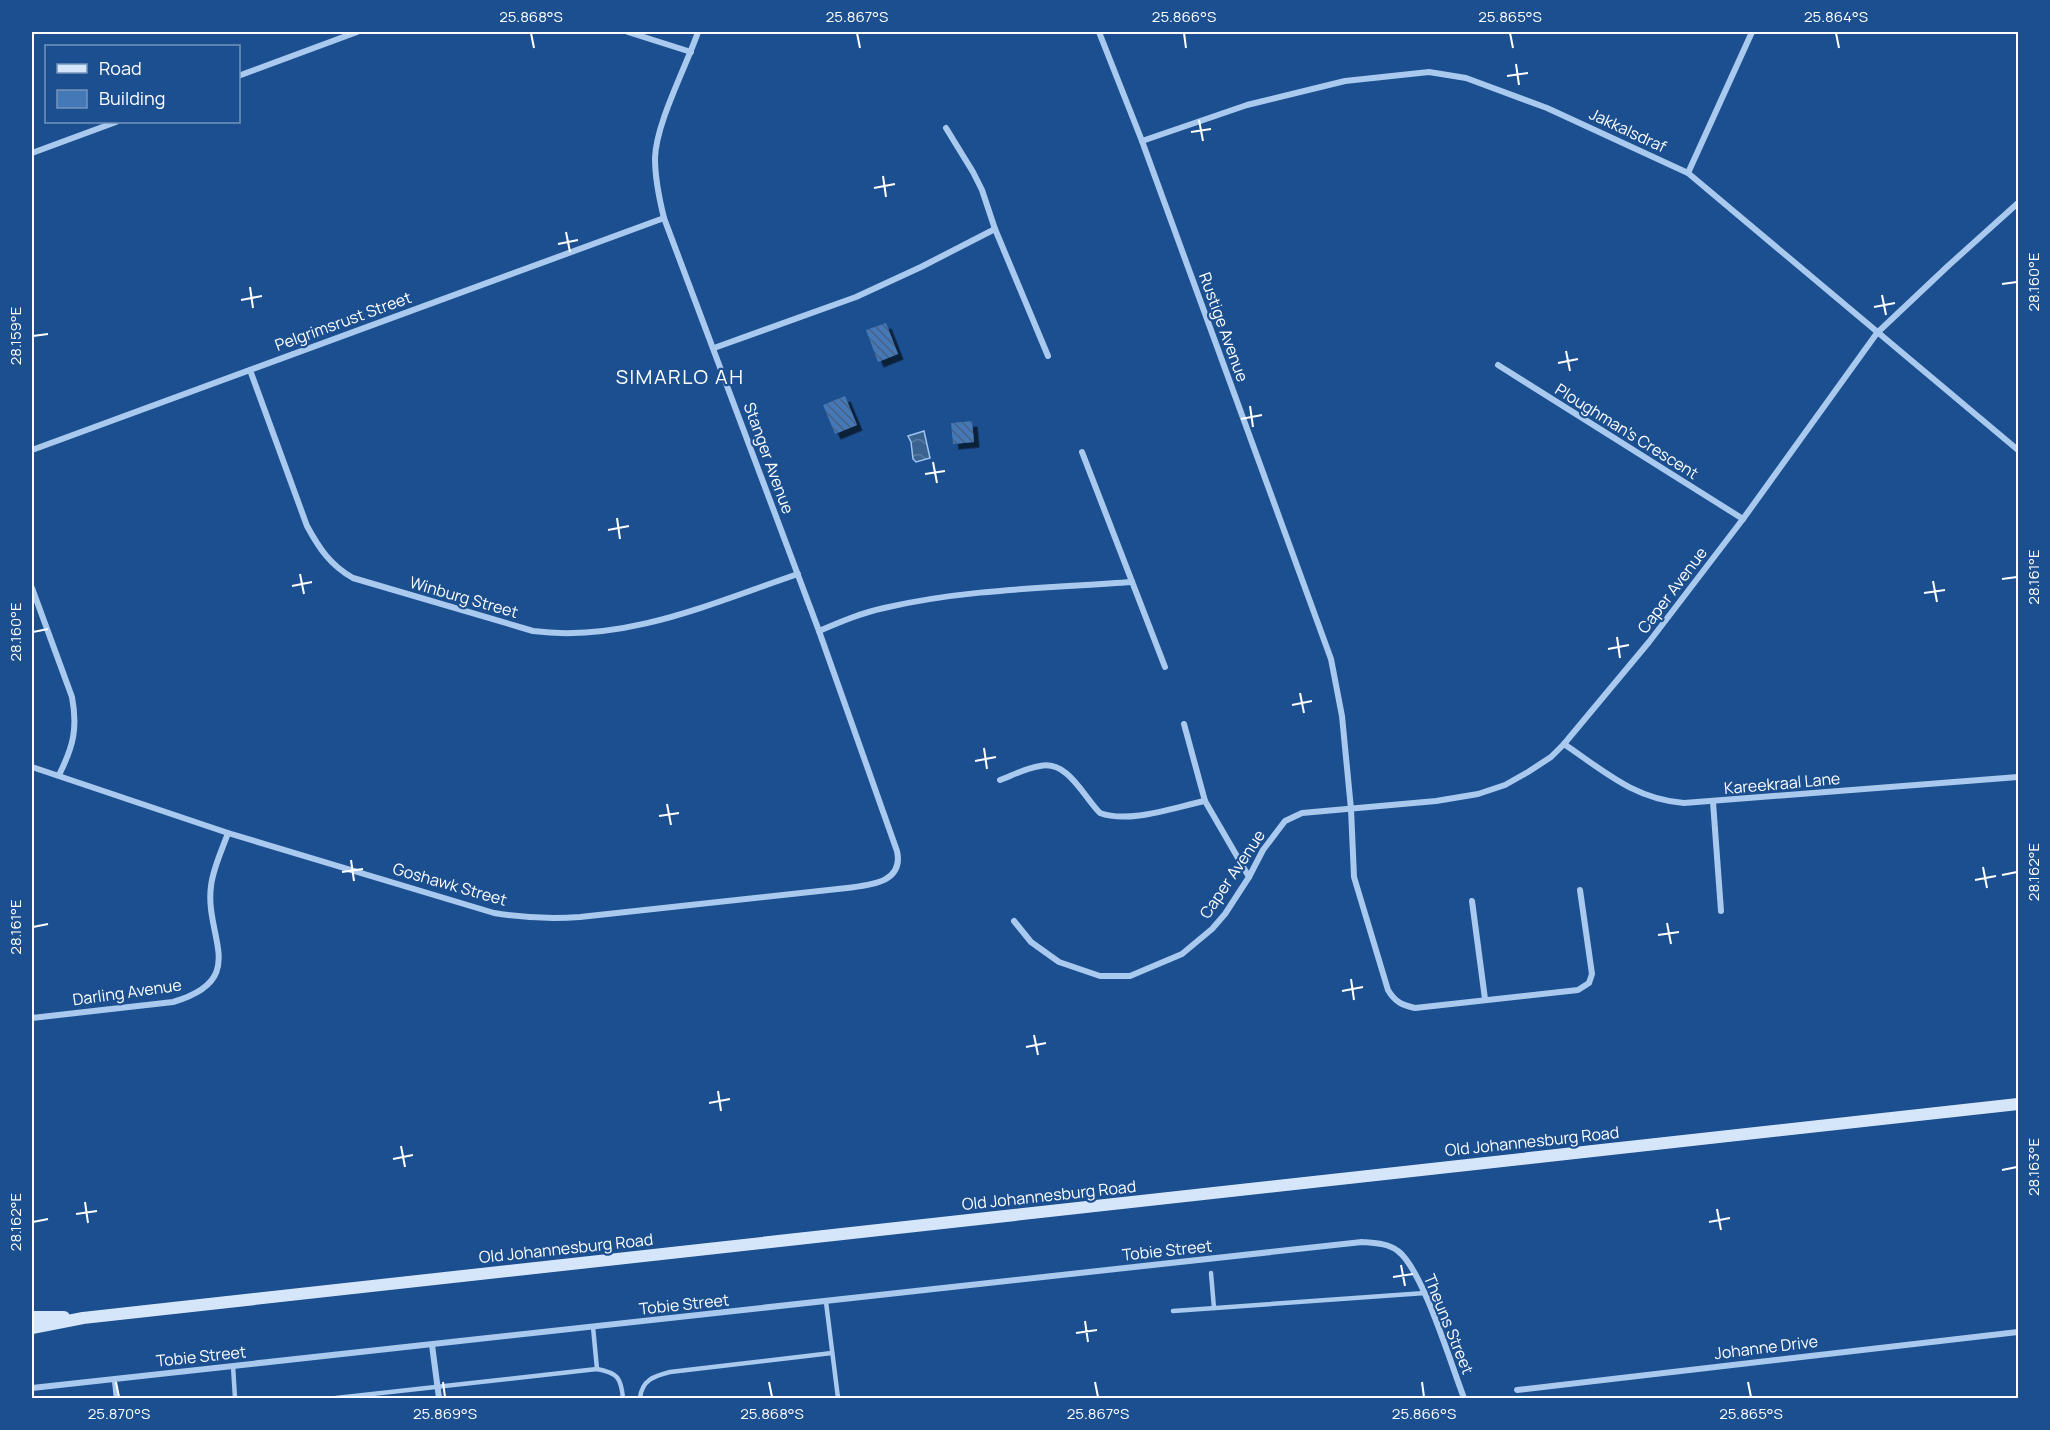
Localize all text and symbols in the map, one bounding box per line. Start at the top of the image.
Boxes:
text: 25.868°S [499,6,563,27]
text: 25.867°S [826,6,888,27]
text: 25.866°S [1152,6,1216,27]
text: 25.865°S [1478,6,1542,27]
text: 25.864°S [1804,6,1868,27]
legend [45,45,240,123]
text: Road [99,56,142,80]
text: Building [99,86,165,110]
street label: Jakkalsdraf [1586,103,1670,158]
text: 28.160°E [2023,253,2044,311]
street label: Rustige Avenue [1194,269,1254,385]
street label: Pelgrimsrust Street [272,286,414,356]
text: 28.159°E [5,307,26,365]
district label: SIMARLO AH [616,363,744,390]
street label: Ploughman's Crescent [1551,378,1703,484]
street label: Stanger Avenue [739,399,799,517]
street label: Caper Avenue [1632,542,1712,638]
text: 28.161°E [2023,549,2044,605]
street label: Winburg Street [407,571,521,623]
text: 28.160°E [5,603,26,661]
street label: Kareekraal Lane [1723,767,1841,799]
street label: Caper Avenue [1194,825,1270,923]
text: 28.162°E [2023,843,2044,901]
street label: Goshawk Street [390,857,510,911]
text: 28.161°E [5,899,26,955]
street label: Darling Avenue [71,973,183,1011]
street label: Old Johannesburg Road [1444,1121,1620,1161]
text: 28.163°E [2023,1138,2044,1196]
street label: Old Johannesburg Road [961,1175,1137,1215]
text: 28.162°E [5,1193,26,1251]
street label: Old Johannesburg Road [478,1228,654,1268]
street label: Tobie Street [1121,1234,1213,1266]
street label: Theuns Street [1419,1271,1479,1377]
street label: Tobie Street [638,1288,730,1320]
street label: Johanne Drive [1713,1330,1819,1364]
street label: Tobie Street [155,1340,247,1372]
text: 25.870°S [88,1403,150,1424]
text: 25.869°S [413,1403,477,1424]
text: 25.868°S [740,1403,804,1424]
text: 25.867°S [1067,1403,1129,1424]
text: 25.866°S [1392,1403,1456,1424]
text: 25.865°S [1719,1403,1783,1424]

